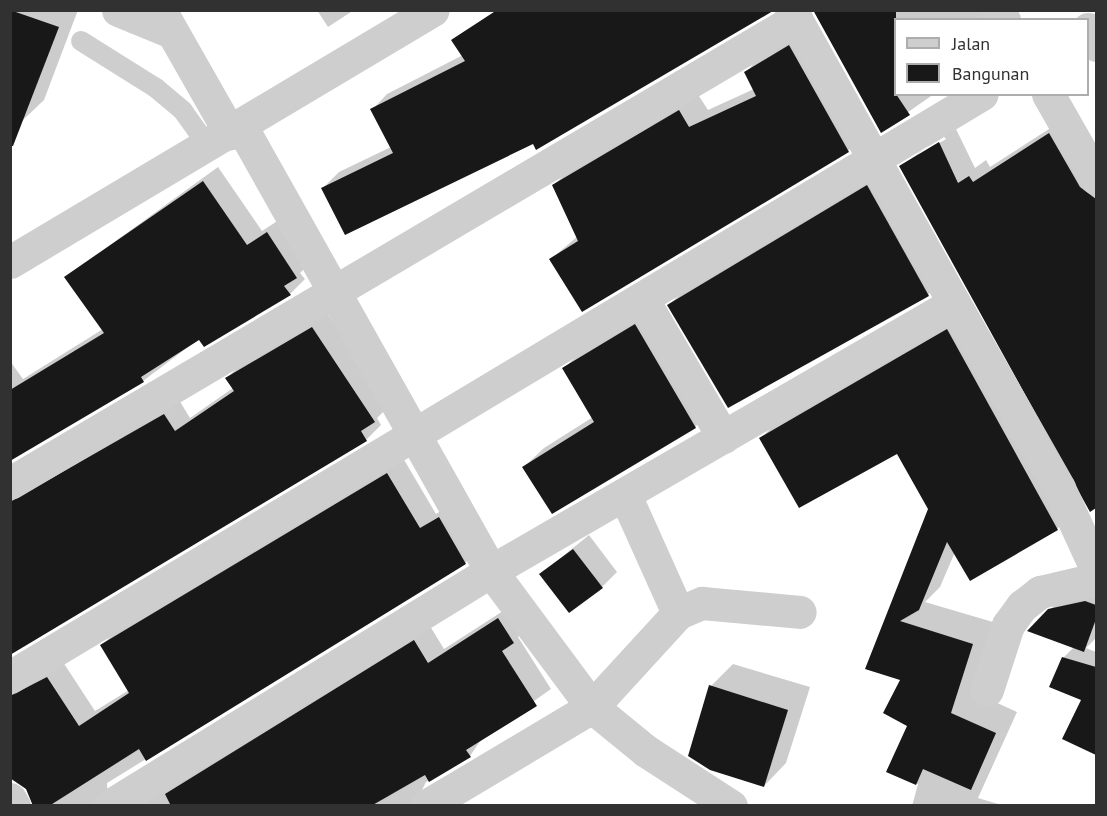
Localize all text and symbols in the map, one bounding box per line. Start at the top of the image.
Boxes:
legend [894,18,1089,96]
text: Jalan [952,32,990,55]
text: Bangunan [952,62,1029,85]

